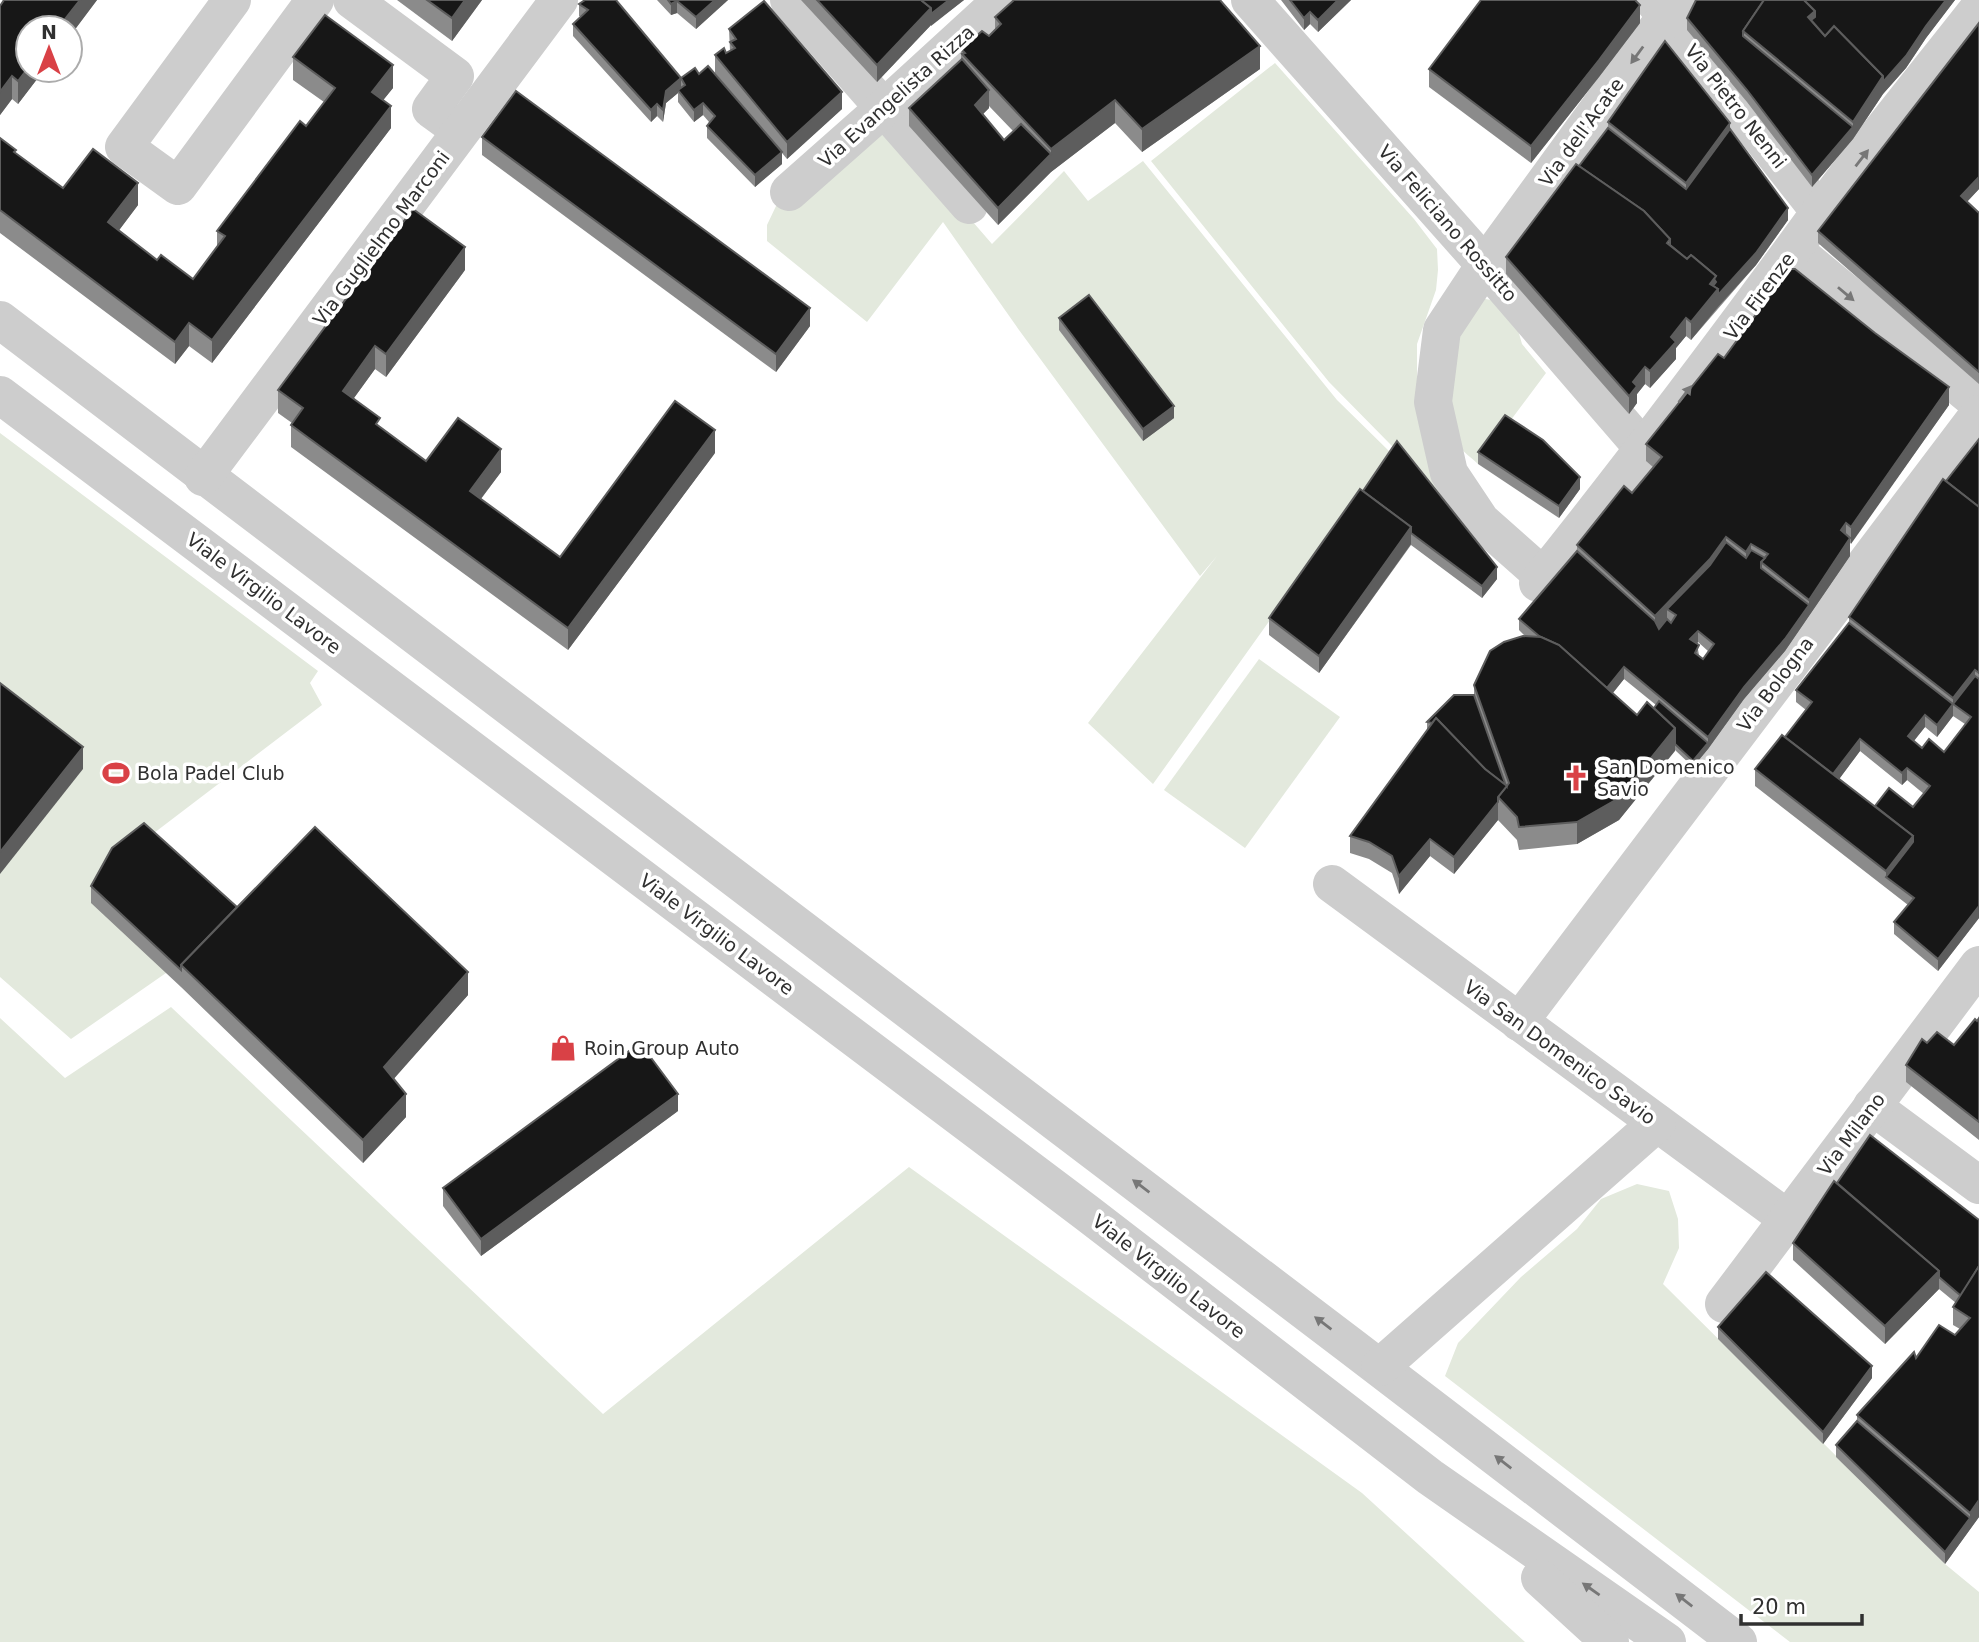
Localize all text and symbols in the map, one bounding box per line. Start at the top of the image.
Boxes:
north arrow [14,14,84,84]
street label: Via Evangelista Rizza [814,20,978,172]
text: N [41,21,57,43]
street label: Via Pietro Nenni [1681,40,1791,172]
one-way arrow [1631,46,1645,64]
street label: Via dell'Acate [1534,73,1628,191]
street label: Via Feliciano Rossitto [1374,140,1522,306]
street label: Via Guglielmo Marconi [308,146,454,330]
one-way arrow [1854,150,1869,168]
street label: Via Firenze [1719,248,1799,344]
one-way arrow [1837,286,1855,301]
one-way arrow [1677,385,1692,403]
street label: Viale Virgilio Lavore [182,528,346,658]
street label: Via Bologna [1732,632,1818,736]
place label: San Domenico Savio [1597,756,1735,800]
sports icon: Bola Padel Club [101,758,131,788]
place label: Bola Padel Club [137,762,285,784]
church icon: San Domenico Savio [1561,763,1591,793]
street label: Viale Virgilio Lavore [635,869,799,999]
street label: Via San Domenico Savio [1460,975,1660,1129]
shop icon: Roin Group Auto [548,1033,578,1063]
place label: Roin Group Auto [584,1037,739,1059]
street label: Via Milano [1813,1088,1889,1180]
one-way arrow [1132,1179,1151,1193]
street label: Viale Virgilio Lavore [1088,1210,1250,1342]
one-way arrow [1314,1316,1332,1331]
one-way arrow [1495,1454,1513,1469]
one-way arrow [1582,1582,1600,1596]
scale bar [1741,1582,1862,1626]
one-way arrow [1675,1593,1693,1608]
text: 20 m [1752,1595,1806,1619]

